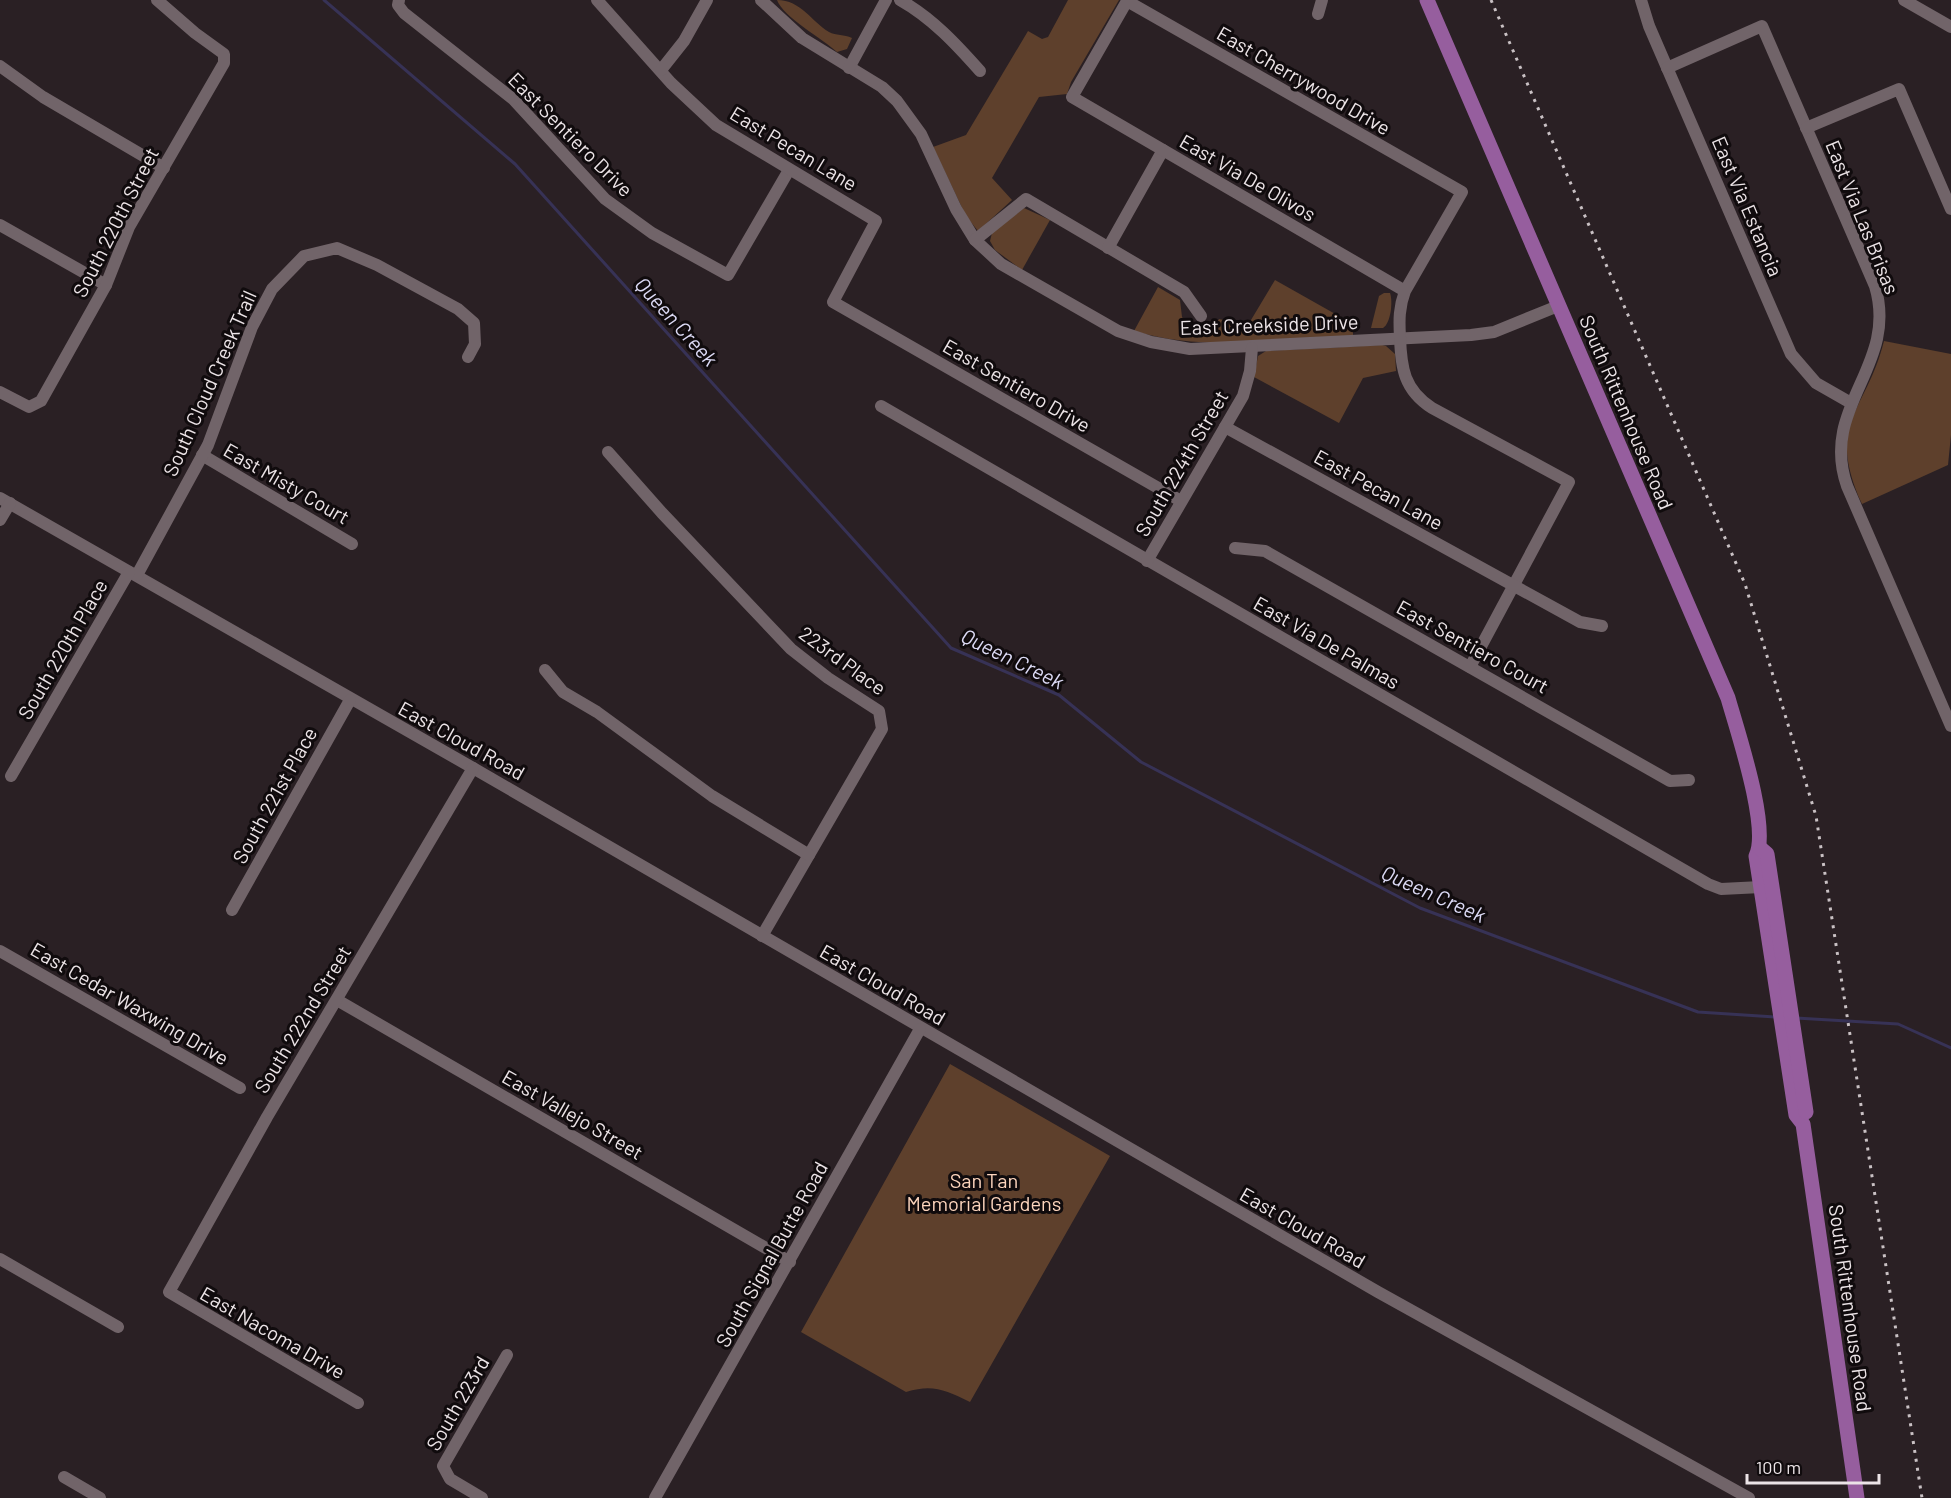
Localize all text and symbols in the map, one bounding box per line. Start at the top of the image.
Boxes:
street label: East Cherrywood Drive [1213,21,1395,139]
street label: East Sentiero Drive [504,67,638,201]
street label: East Pecan Lane [726,101,862,195]
street label: East Via De Olivos [1176,128,1320,226]
street label: East Via Estancia [1708,132,1788,280]
street label: East Via Las Brisas [1821,137,1905,297]
street label: South 220th Street [67,143,163,301]
water label: Queen Creek [631,271,724,371]
street label: South Cloud Creek Trail [157,286,261,480]
street label: East Creekside Drive [1179,309,1359,339]
street label: South Rittenhouse Road [1575,311,1679,513]
street label: East Sentiero Drive [939,333,1095,437]
street label: South 224th Street [1129,386,1233,540]
street label: East Misty Court [220,437,354,529]
street label: East Pecan Lane [1310,444,1448,534]
street label: South 220th Place [12,575,112,723]
street label: East Via De Palmas [1250,591,1404,693]
street label: East Sentiero Court [1393,594,1553,698]
street label: 223rd Place [795,620,891,700]
water label: Queen Creek [958,622,1069,694]
street label: East Cloud Road [395,695,529,785]
street label: South 221st Place [227,723,321,867]
water label: Queen Creek [1378,859,1491,927]
street label: East Cedar Waxwing Drive [27,937,233,1069]
street label: East Cloud Road [816,938,950,1030]
street label: South 222nd Street [249,941,355,1097]
street label: East Vallejo Street [498,1064,648,1164]
street label: South Signal Butte Road [710,1157,832,1351]
park label: San Tan Memorial Gardens [907,1168,1061,1215]
street label: East Cloud Road [1236,1181,1370,1273]
street label: South Rittenhouse Road [1825,1203,1877,1413]
street label: East Nacoma Drive [196,1281,350,1383]
street label: South 223rd [420,1351,494,1455]
scale bar [1747,1447,1879,1485]
text: 100 m [1756,1456,1801,1478]

